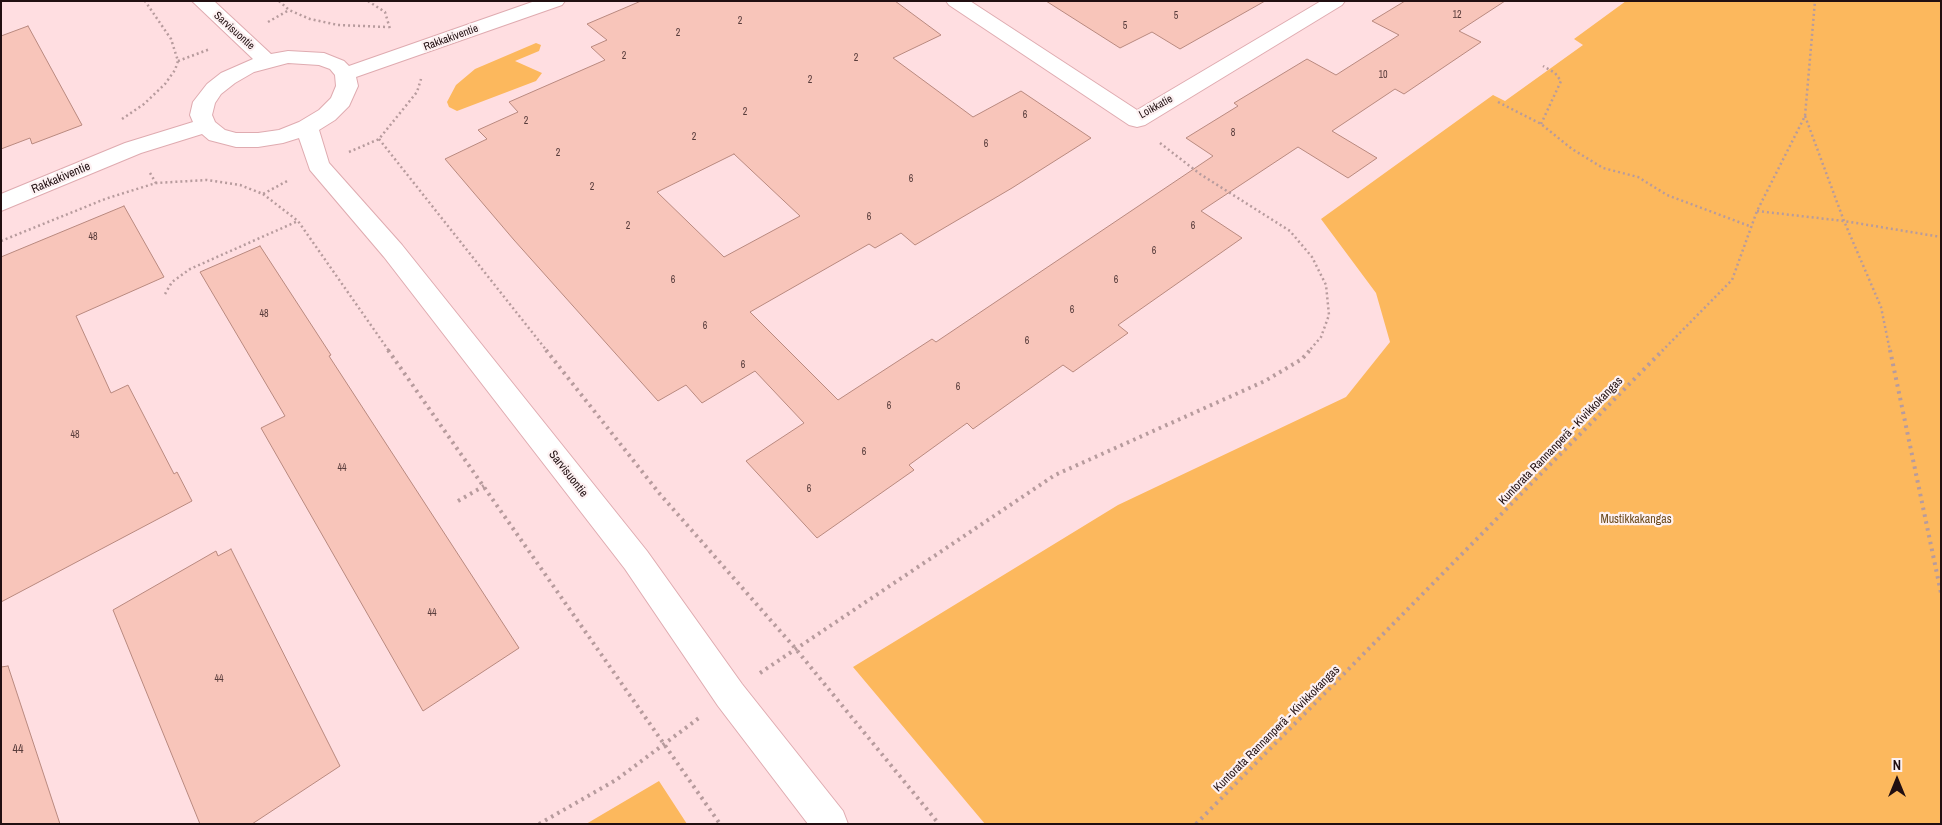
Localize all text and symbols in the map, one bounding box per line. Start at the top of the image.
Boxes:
street label: Sarvisuontie [211,9,257,53]
house number: 12 [1452,9,1462,21]
house number: 5 [1174,10,1178,22]
house number: 2 [738,15,742,27]
house number: 5 [1123,20,1127,32]
street label: Rakkakiventie [422,22,480,54]
house number: 2 [676,27,680,39]
house number: 2 [622,50,626,62]
house number: 2 [854,52,858,64]
house number: 10 [1378,69,1388,81]
house number: 2 [808,74,812,86]
street label: Loikkatie [1137,92,1175,122]
house number: 2 [743,106,747,118]
house number: 6 [1023,109,1027,121]
house number: 2 [524,115,528,127]
house number: 8 [1231,127,1235,139]
house number: 2 [692,131,696,143]
house number: 6 [984,138,988,150]
house number: 2 [556,147,560,159]
street label: Rakkakiventie [29,159,93,197]
house number: 6 [909,173,913,185]
house number: 2 [590,181,594,193]
house number: 6 [867,211,871,223]
house number: 2 [626,220,630,232]
house number: 6 [1191,220,1195,232]
house number: 48 [88,231,98,243]
house number: 6 [1152,245,1156,257]
house number: 6 [671,274,675,286]
house number: 6 [1114,274,1118,286]
house number: 6 [1070,304,1074,316]
house number: 48 [259,308,269,320]
house number: 6 [703,320,707,332]
house number: 6 [1025,335,1029,347]
house number: 6 [741,359,745,371]
street label: Kuntorata Rannanperä - Kivikkokangas [1496,374,1626,508]
house number: 6 [956,381,960,393]
house number: 6 [887,400,891,412]
house number: 48 [70,429,80,441]
house number: 6 [862,446,866,458]
street label: Sarvisuontie [545,448,591,500]
house number: 44 [337,462,347,474]
house number: 6 [807,483,811,495]
park label: Mustikkakangas [1600,513,1672,527]
house number: 44 [427,607,437,619]
street label: Kuntorata Rannanperä - Kivikkokangas [1211,663,1343,795]
house number: 44 [214,673,224,685]
house number: 44 [13,743,23,757]
north arrow [1872,755,1922,805]
text: N [1893,756,1901,774]

